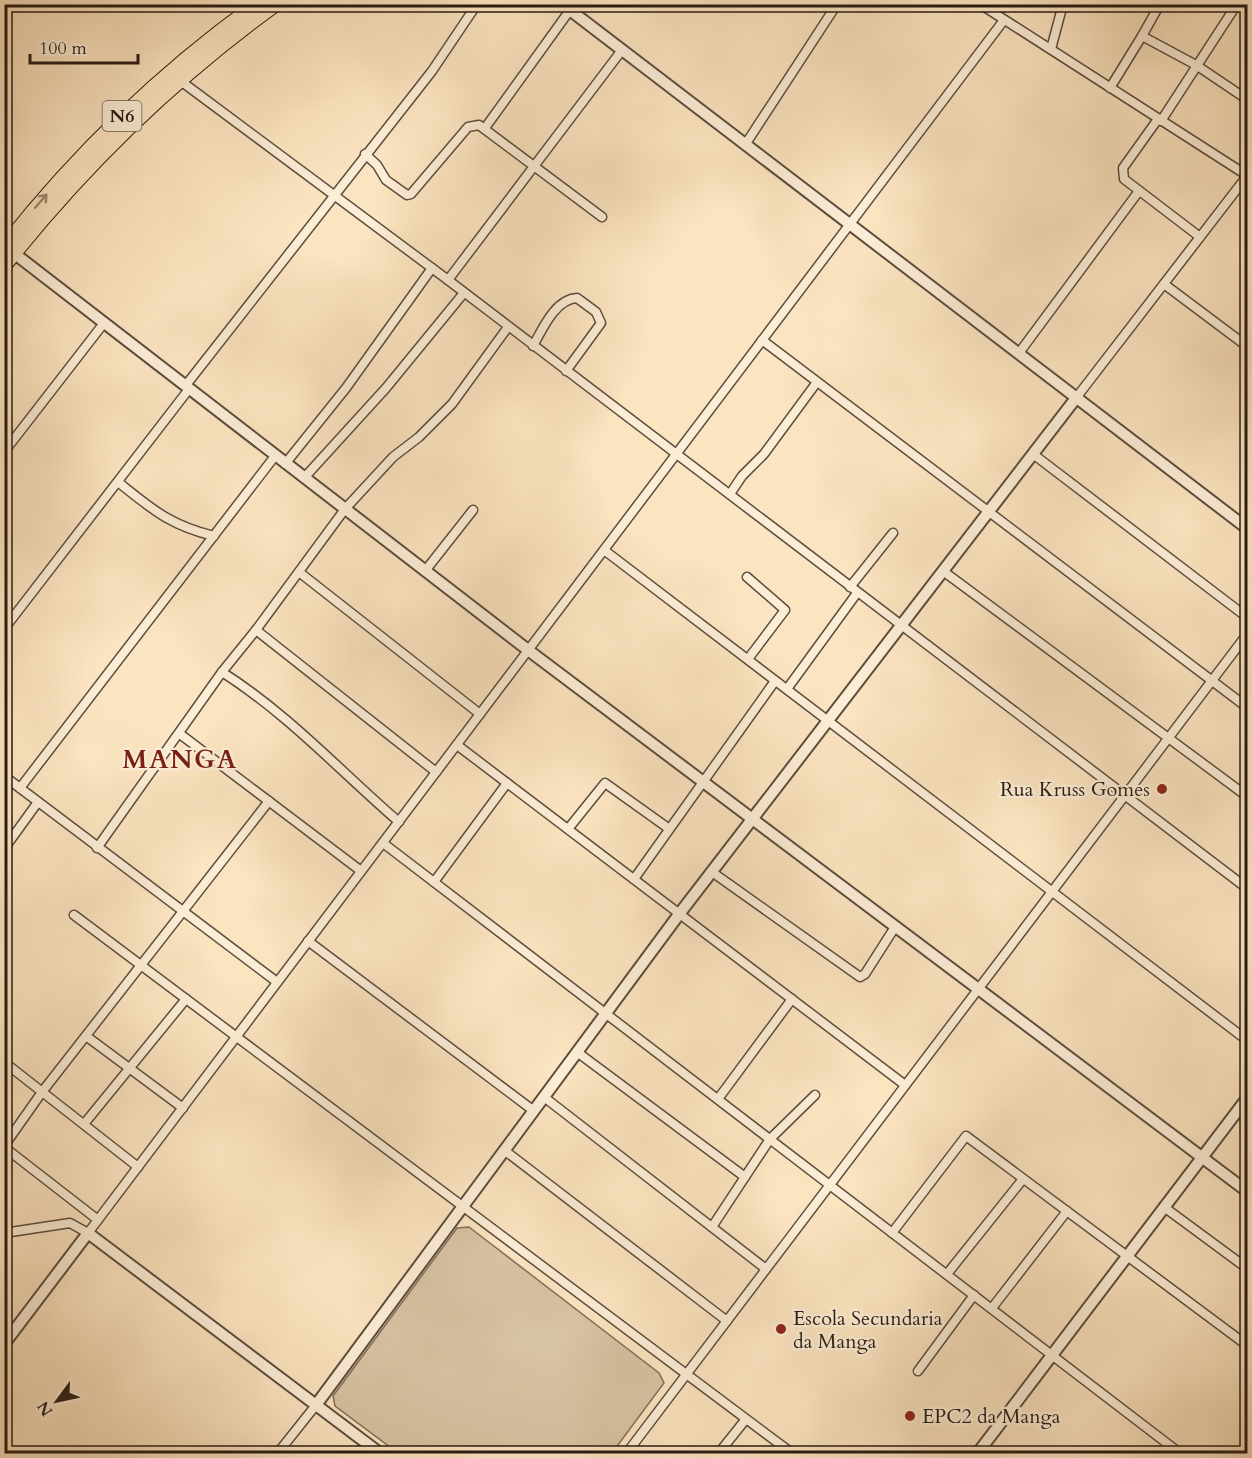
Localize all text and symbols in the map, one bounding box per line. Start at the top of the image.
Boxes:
scale bar [30,27,138,65]
text: 100 m [39,36,87,61]
road number: N6 [102,101,142,131]
one-way arrow [34,194,48,209]
district label: MANGA [122,742,238,777]
place label: Rua Kruss Gomes [1000,776,1150,803]
marker: Rua Kruss Gomes [1155,782,1169,796]
place label: Escola Secundaria da Manga [793,1305,943,1355]
marker: Escola Secundaria da Manga [774,1322,788,1336]
north arrow [27,1371,87,1431]
text: N [32,1397,58,1420]
place label: EPC2 da Manga [922,1403,1061,1430]
marker: EPC2 da Manga [903,1409,917,1423]

